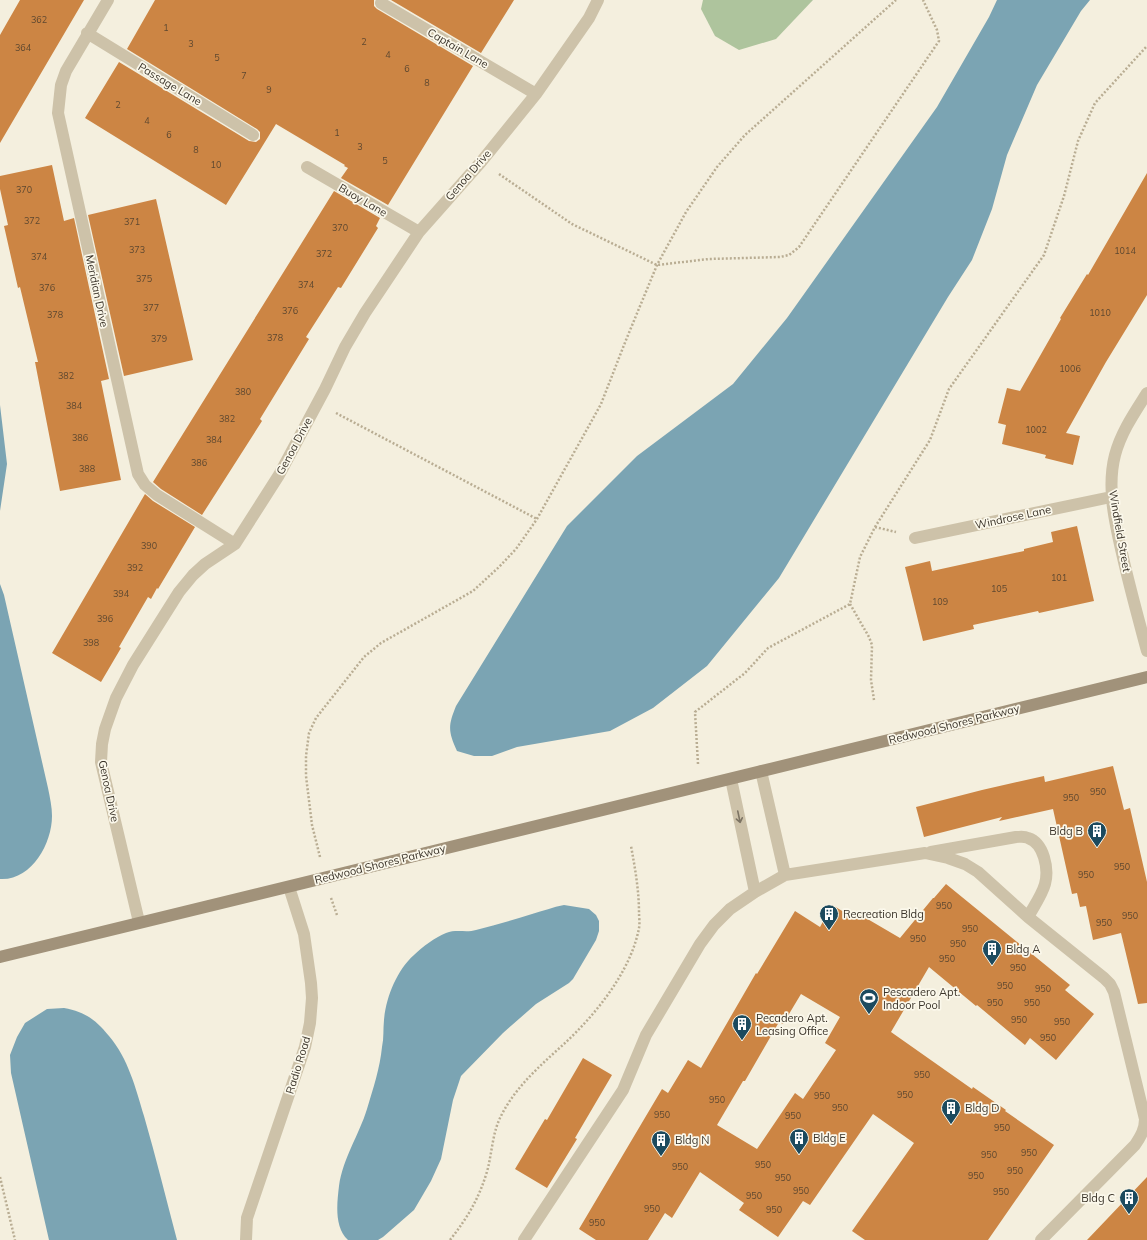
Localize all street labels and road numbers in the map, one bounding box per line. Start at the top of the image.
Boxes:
street label: Captain Lane [425,25,491,71]
street label: Passage Lane [136,60,204,108]
street label: Genoa Drive [442,147,494,203]
street label: Buoy Lane [336,180,390,220]
street label: Meridian Drive [82,253,112,329]
street label: Genoa Drive [273,415,315,477]
street label: Windfield Street [1106,489,1134,573]
street label: Windrose Lane [974,502,1052,532]
street label: Redwood Shores Parkway [887,701,1021,747]
street label: Genoa Drive [96,759,122,823]
street label: Redwood Shores Parkway [313,841,447,887]
street label: Radio Road [283,1034,313,1096]

